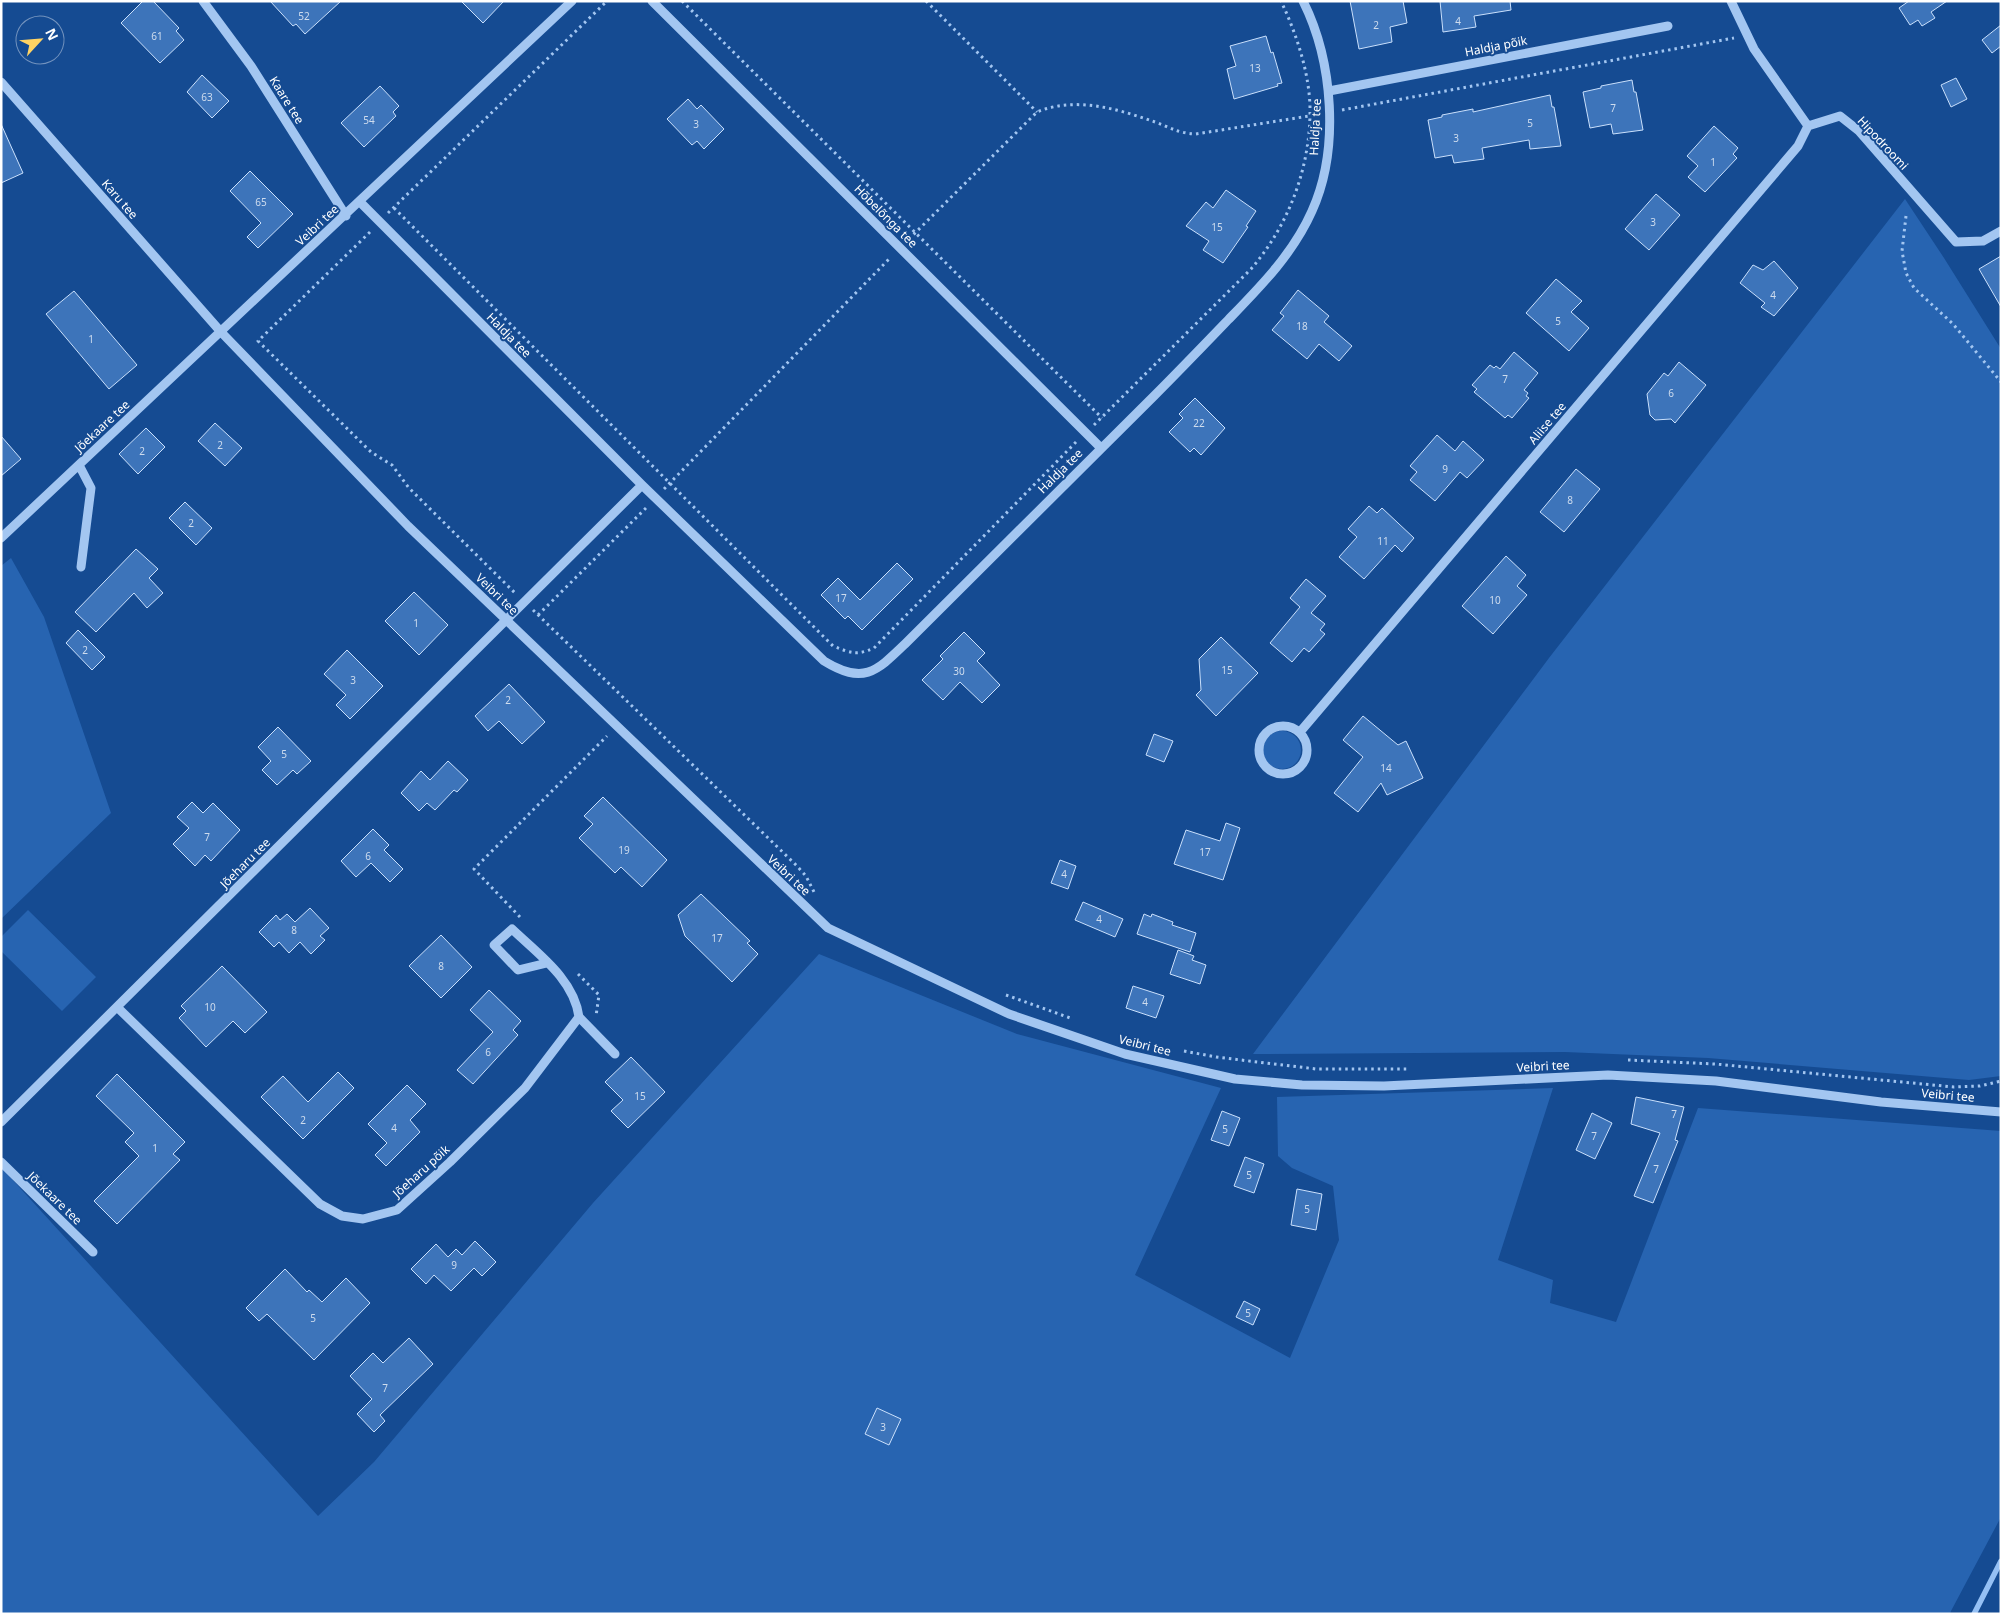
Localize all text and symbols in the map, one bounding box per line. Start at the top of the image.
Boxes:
house number: 52 [298,9,310,23]
house number: 4 [1455,14,1461,28]
north arrow [15,15,65,65]
house number: 2 [1373,18,1379,32]
text: N [41,25,63,43]
house number: 61 [151,29,163,43]
street label: Haldja põik [1463,32,1529,60]
house number: 13 [1249,61,1261,75]
street label: Kaare tee [266,73,308,127]
house number: 63 [201,90,213,104]
street label: Haldja tee [1305,98,1325,156]
house number: 7 [1610,101,1616,115]
street label: Hipodroomi [1854,112,1912,174]
house number: 54 [363,113,375,127]
house number: 5 [1527,116,1533,130]
house number: 3 [693,117,699,131]
house number: 3 [1453,131,1459,145]
house number: 1 [1710,155,1716,169]
street label: Karu tee [98,175,142,223]
street label: Hõbelõnga tee [851,181,922,252]
house number: 65 [255,195,267,209]
street label: Veibri tee [292,200,342,249]
house number: 3 [1650,215,1656,229]
house number: 15 [1211,220,1223,234]
house number: 4 [1770,288,1776,302]
street label: Haldja tee [483,309,535,361]
house number: 5 [1555,314,1561,328]
house number: 18 [1296,319,1308,333]
house number: 1 [88,332,94,346]
house number: 7 [1502,372,1508,386]
house number: 6 [1668,386,1674,400]
street label: Jõekaare tee [70,396,133,457]
street label: Aliise tee [1524,398,1570,448]
house number: 22 [1193,416,1205,430]
house number: 2 [217,438,223,452]
house number: 2 [139,444,145,458]
street label: Haldja tee [1034,445,1086,497]
house number: 9 [1442,462,1448,476]
house number: 8 [1567,493,1573,507]
house number: 2 [188,516,194,530]
house number: 11 [1377,534,1389,548]
street label: Veibri tee [472,569,522,619]
house number: 17 [835,591,847,605]
house number: 10 [1489,593,1501,607]
house number: 1 [413,616,419,630]
house number: 2 [82,643,88,657]
house number: 15 [1221,663,1233,677]
house number: 30 [953,664,965,678]
house number: 3 [350,673,356,687]
house number: 2 [505,693,511,707]
house number: 5 [281,747,287,761]
house number: 14 [1380,761,1392,775]
house number: 7 [204,830,210,844]
street label: Jõeharu tee [215,834,274,893]
house number: 19 [618,843,630,857]
house number: 17 [1199,845,1211,859]
house number: 6 [365,849,371,863]
street label: Veibri tee [764,851,814,900]
house number: 4 [1061,867,1067,881]
house number: 4 [1096,912,1102,926]
house number: 8 [291,923,297,937]
house number: 17 [711,931,723,945]
house number: 8 [438,959,444,973]
house number: 4 [1142,995,1148,1009]
house number: 10 [204,1000,216,1014]
street label: Veibri tee [1117,1030,1173,1060]
house number: 6 [485,1045,491,1059]
street label: Veibri tee [1516,1056,1570,1076]
street label: Veibri tee [1921,1084,1975,1106]
house number: 15 [634,1089,646,1103]
house number: 7 [1671,1107,1677,1121]
house number: 2 [300,1113,306,1127]
house number: 4 [391,1121,397,1135]
house number: 5 [1222,1122,1228,1136]
house number: 7 [1591,1129,1597,1143]
house number: 1 [152,1141,158,1155]
street label: Jõeharu põik [388,1141,454,1202]
house number: 7 [1653,1162,1659,1176]
street label: Jõekaare tee [23,1167,86,1228]
house number: 5 [1246,1168,1252,1182]
house number: 5 [1304,1202,1310,1216]
house number: 9 [451,1258,457,1272]
house number: 5 [1245,1306,1251,1320]
house number: 5 [310,1311,316,1325]
house number: 7 [382,1381,388,1395]
house number: 3 [880,1420,886,1434]

